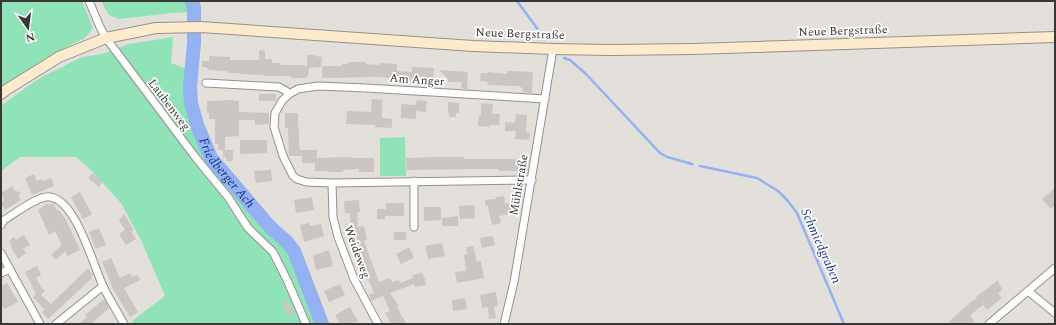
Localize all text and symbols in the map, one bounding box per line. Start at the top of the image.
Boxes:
north arrow [8,8,48,48]
street label: Neue Bergstraße [798,20,888,42]
street label: Neue Bergstraße [475,23,565,45]
text: N [24,28,37,47]
street label: Am Anger [389,69,445,91]
street label: Laubenweg [143,75,195,135]
water label: Friedberger Ach [193,134,260,213]
street label: Mühlstraße [504,153,534,217]
water label: Schmiedgraben [796,205,846,287]
street label: Weideweg [339,223,375,281]

